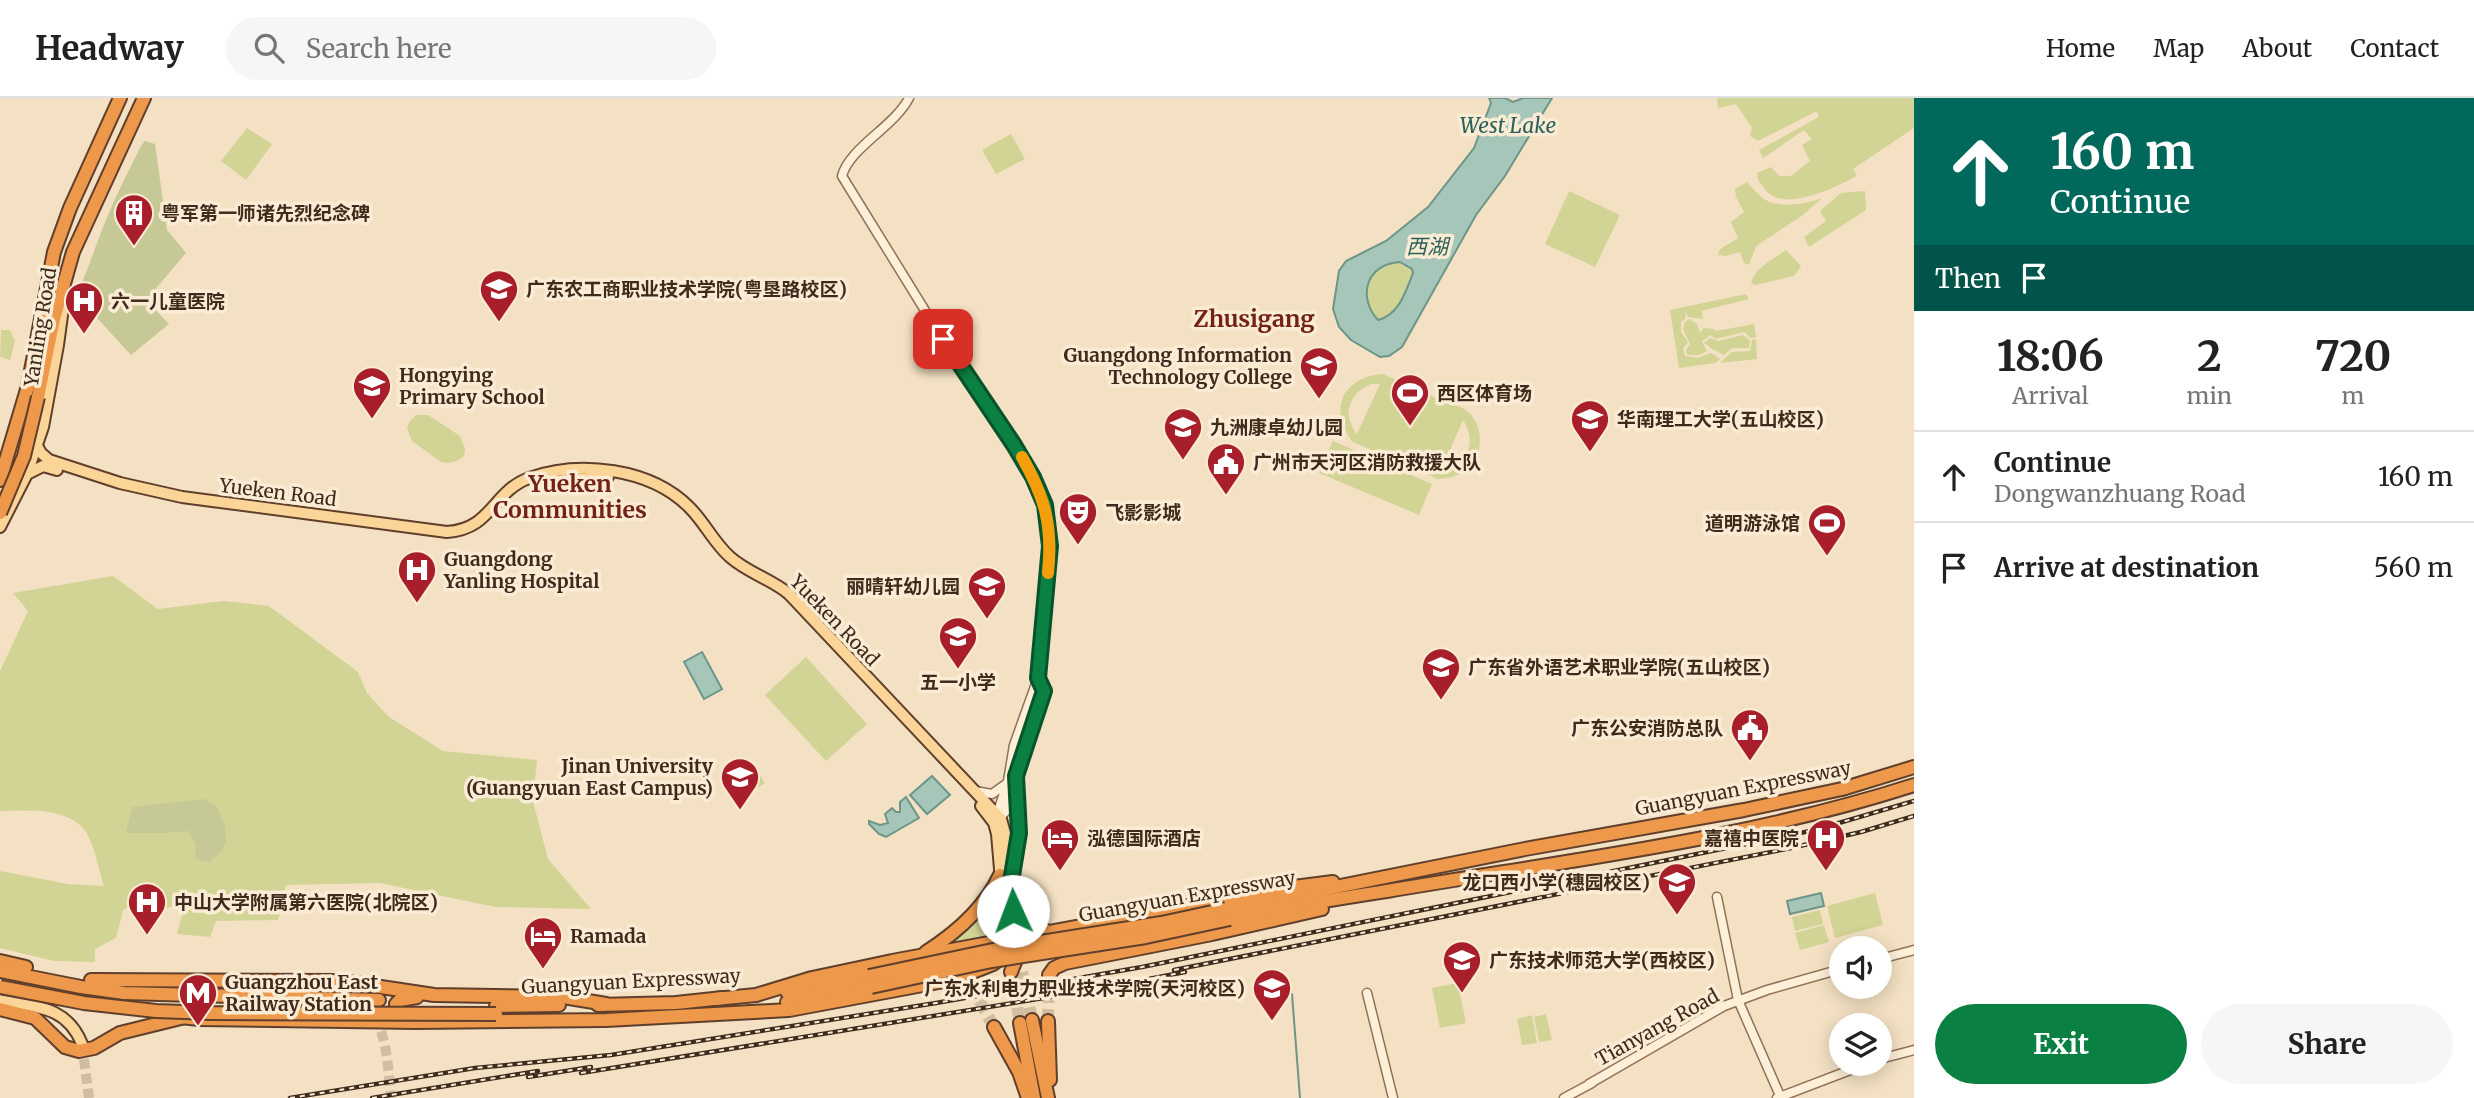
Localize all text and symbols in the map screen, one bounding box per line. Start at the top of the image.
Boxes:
search box [226,17,716,80]
text: Headway [35,28,184,69]
icon: search [250,29,288,67]
text: Search here [306,32,452,65]
text: Home [2046,33,2115,64]
text: Map [2153,33,2204,64]
text: About [2242,33,2312,64]
text: Contact [2350,33,2439,64]
water label: West Lake [1460,112,1556,139]
text: 160 m [2050,121,2194,182]
icon: ahead [1935,126,2026,217]
text: Continue [2050,182,2190,222]
building icon: 粤军第一师诸先烈纪念碑 [113,192,155,247]
place label: 粤军第一师诸先烈纪念碑 [161,201,370,225]
water label: 西湖 [1406,233,1451,260]
icon: arrive [2015,259,2053,297]
text: Then [1935,262,2001,295]
street label: Yanling Road [19,266,61,389]
school or university icon: 广东农工商职业技术学院(粤垦路校区) [478,268,520,323]
place label: 广东农工商职业技术学院(粤垦路校区) [526,277,847,301]
hospital icon: 六一儿童医院 [63,280,105,335]
place label: 六一儿童医院 [111,289,225,313]
district label: Zhusigang [1193,304,1315,333]
pin [913,309,973,369]
icon: arrive [924,320,962,358]
text: 18:06 [1997,330,2104,382]
text: 2 [2197,330,2222,382]
text: 720 [2315,330,2391,382]
place label: Guangdong Information Technology College [1063,343,1292,389]
school or university icon: Guangdong Information Technology College [1298,345,1340,400]
place label: Hongying Primary School [399,363,545,409]
school or university icon: Hongying Primary School [351,365,393,420]
sports icon: 西区体育场 [1389,372,1431,427]
place label: 西区体育场 [1437,381,1532,405]
text: Arrival [2012,381,2089,410]
text: min [2187,381,2232,410]
text: m [2342,381,2364,410]
school or university icon: 华南理工大学(五山校区) [1569,398,1611,453]
school or university icon: 九洲康卓幼儿园 [1162,406,1204,461]
place label: 华南理工大学(五山校区) [1617,407,1824,431]
place label: 九洲康卓幼儿园 [1210,415,1343,439]
public building icon: 广州市天河区消防救援大队 [1205,441,1247,496]
text: Continue [1994,446,2111,479]
place label: 广州市天河区消防救援大队 [1253,450,1481,474]
icon: ahead [1935,458,1973,496]
text: 160 m [2378,460,2453,493]
district label: Yueken Communities [493,469,647,524]
street label: Yueken Road [217,473,338,511]
text: Dongwanzhuang Road [1994,479,2246,508]
theatre icon: 飞影影城 [1057,491,1099,546]
place label: 飞影影城 [1105,500,1181,524]
sports icon: 道明游泳馆 [1806,502,1848,557]
place label: 道明游泳馆 [1705,511,1800,535]
place label: Guangdong Yanling Hospital [443,547,599,593]
hospital icon: Guangdong Yanling Hospital [396,549,438,604]
icon: arrive [1935,549,1973,587]
text: Arrive at destination [1994,551,2259,584]
text: 560 m [2374,551,2453,584]
school or university icon: 丽晴轩幼儿园 [966,565,1008,620]
street label: Yueken Road [785,569,884,671]
place label: 丽晴轩幼儿园 [846,574,960,598]
school or university icon: 五一小学 [937,615,979,670]
school or university icon: 广东省外语艺术职业学院(五山校区) [1420,646,1462,701]
place label: 广东省外语艺术职业学院(五山校区) [1468,655,1770,679]
place label: 五一小学 [920,670,996,694]
public building icon: 广东公安消防总队 [1729,707,1771,762]
place label: 广东公安消防总队 [1571,716,1723,740]
place label: Jinan University (Guangyuan East Campus) [466,754,714,800]
street label: Guangyuan Expressway [1633,755,1853,821]
school or university icon: Jinan University (Guangyuan East Campus) [719,756,761,811]
hotel icon: 泓德国际酒店 [1039,817,1081,872]
hospital icon: 嘉禧中医院 [1805,817,1847,872]
place label: 泓德国际酒店 [1087,826,1201,850]
place label: 嘉禧中医院 [1704,826,1799,850]
school or university icon: 龙口西小学(穗园校区) [1656,861,1698,916]
street label: Guangyuan Expressway [1077,865,1297,927]
place label: 龙口西小学(穗园校区) [1462,870,1650,894]
position arrow [976,874,1050,948]
hospital icon: 中山大学附属第六医院(北院区) [126,881,168,936]
place label: 中山大学附属第六医院(北院区) [174,890,438,914]
hotel icon: Ramada [522,915,564,970]
place label: Ramada [570,924,647,948]
map controls [1829,936,1892,1076]
button: sound [1829,936,1892,999]
school or university icon: 广东技术师范大学(西校区) [1441,939,1483,994]
place label: 广东技术师范大学(西校区) [1489,948,1715,972]
street label: Guangyuan Expressway [521,963,741,999]
school or university icon: 广东水利电力职业技术学院(天河校区) [1251,967,1293,1022]
place label: Guangzhou East Railway Station [225,970,379,1016]
metro station icon: Guangzhou East Railway Station [177,972,219,1027]
place label: 广东水利电力职业技术学院(天河校区) [924,976,1245,1000]
street label: Tianyang Road [1591,983,1723,1071]
button: Exit [1935,1004,2187,1084]
button: Share [2201,1004,2453,1084]
button: layers [1829,1013,1892,1076]

